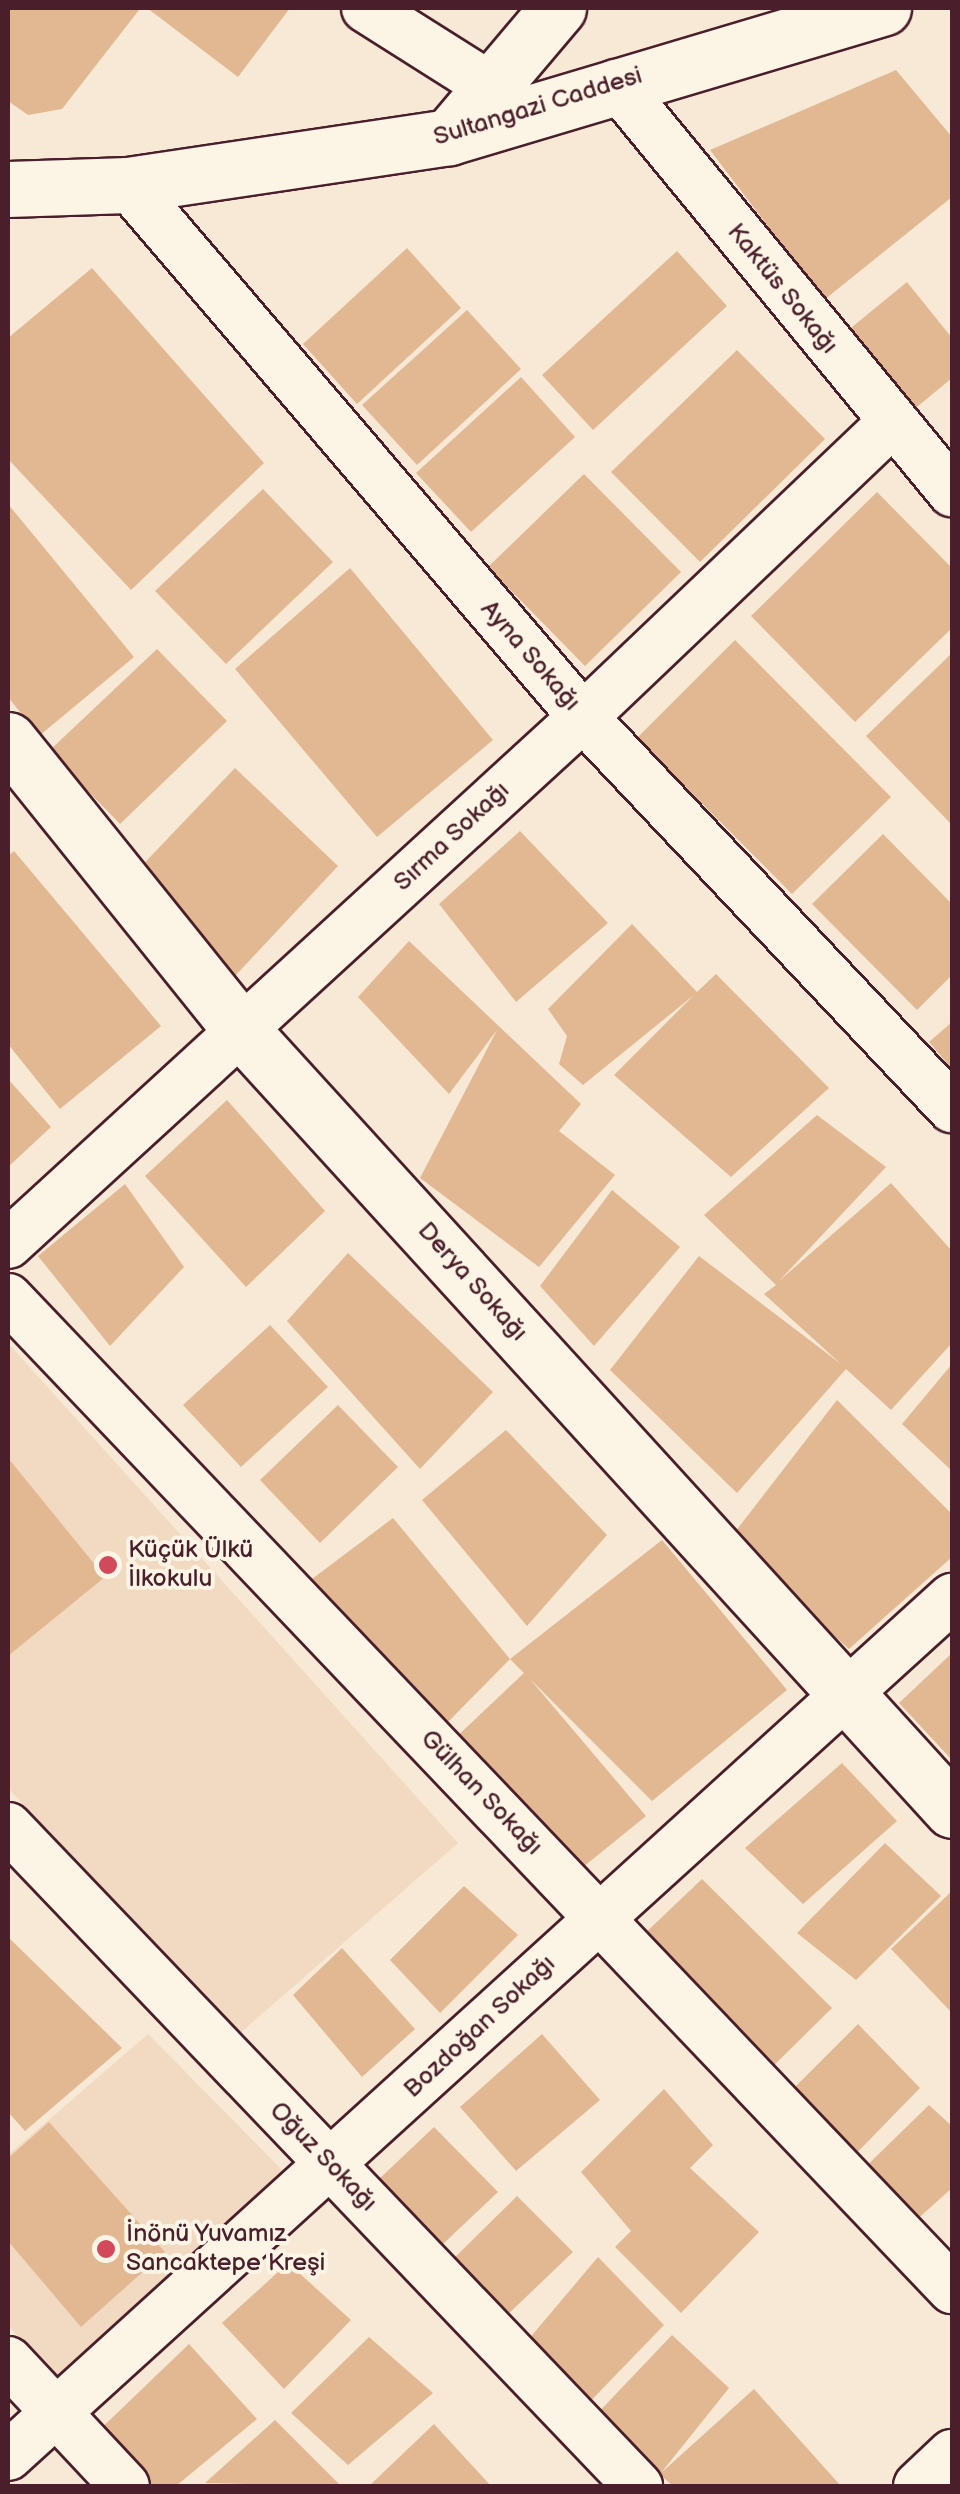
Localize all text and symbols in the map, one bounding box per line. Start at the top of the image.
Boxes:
street label: Sultangazi Caddesi [430,61,646,153]
street label: Kaktüs Sokağı [720,218,844,360]
street label: Ayna Sokağı [474,595,586,717]
street label: Sırma Sokağı [388,776,516,898]
street label: Derya Sokağı [411,1216,533,1348]
place label: Küçük Ülkü İlkokulu [128,1536,253,1595]
marker: Küçük Ülkü İlkokulu [97,1554,119,1576]
street label: Gülhan Sokağı [414,1724,548,1862]
street label: Bozdoğan Sokağı [398,1949,562,2105]
street label: Oğuz Sokağı [263,2096,383,2218]
place label: İnönü Yuvamız Sancaktepe Kreşi [126,2220,325,2279]
marker: İnönü Yuvamız Sancaktepe Kreşi [95,2238,117,2260]

